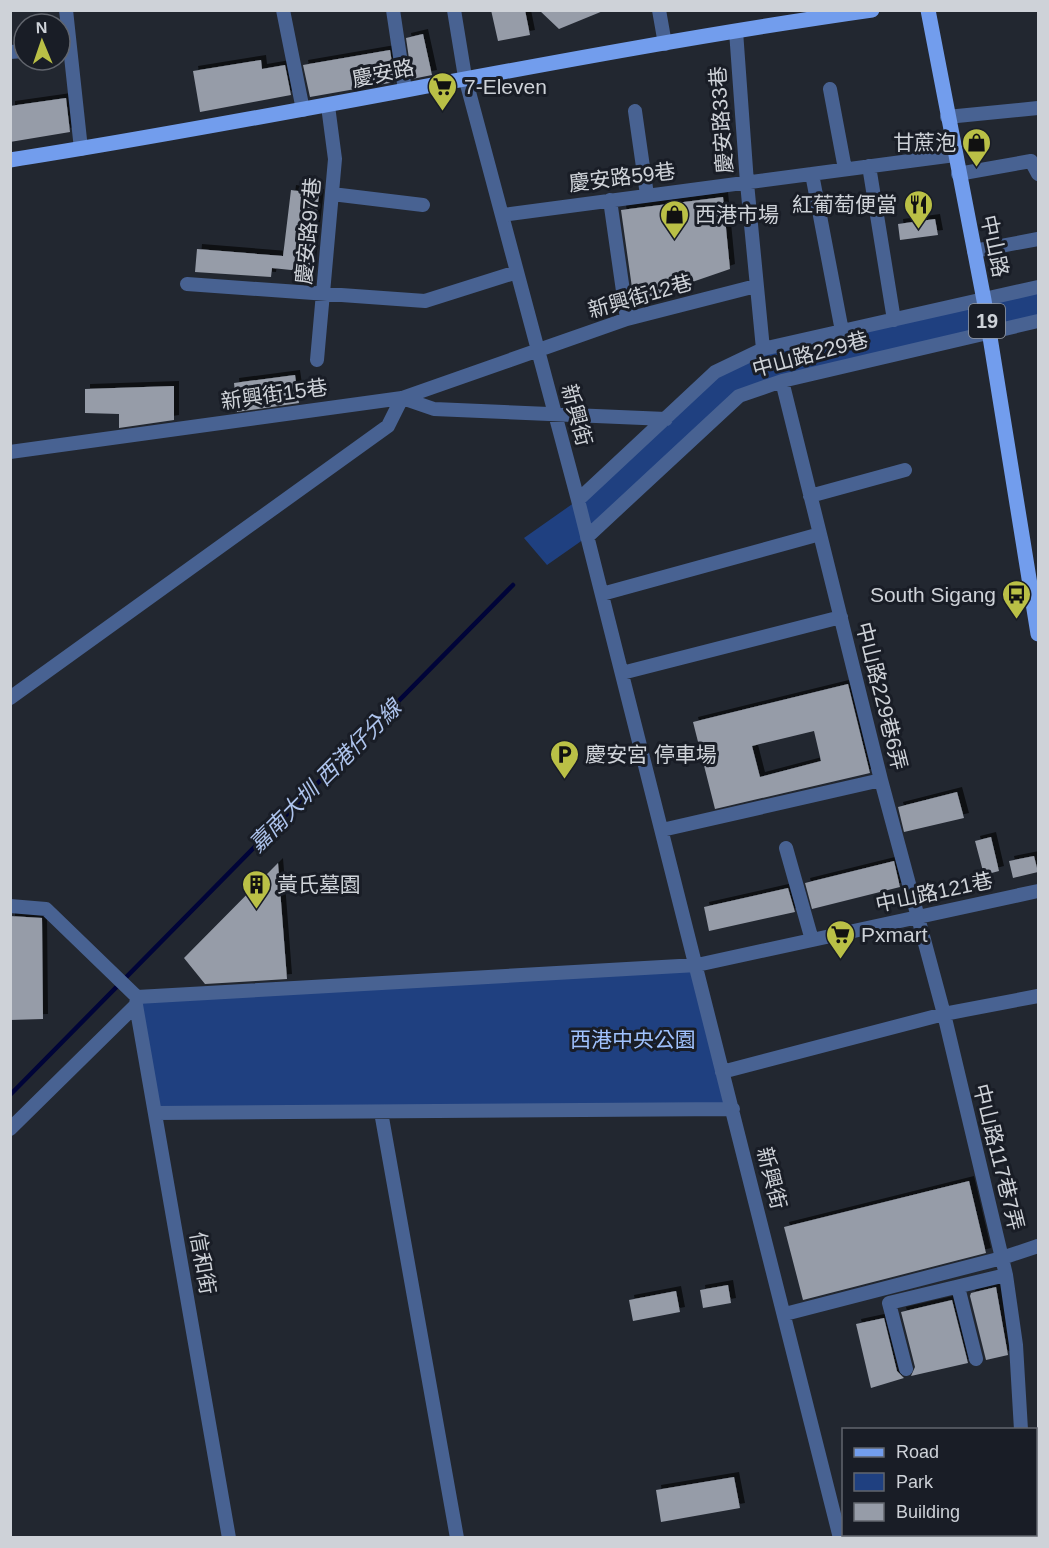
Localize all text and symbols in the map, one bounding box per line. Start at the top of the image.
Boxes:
north arrow [12,12,72,72]
text: N [35,19,48,36]
street label: 慶安路 [350,55,416,91]
street label: 慶安路33巷 [706,66,736,174]
supermarket icon: 7-Eleven [427,70,459,112]
place label: 7-Eleven [464,75,547,98]
shop icon: 甘蔗泡 [961,126,993,168]
place label: 甘蔗泡 [893,131,956,154]
street label: 慶安路59巷 [567,159,677,195]
street label: 慶安路97巷 [292,177,324,285]
restaurant icon: 紅葡萄便當 [902,188,934,230]
place label: 紅葡萄便當 [792,193,897,216]
shop icon: 西港市場 [658,198,690,240]
place label: 西港市場 [695,203,779,226]
street label: 中山路 [977,213,1013,279]
street label: 新興街12巷 [585,270,695,322]
road number: 19 [969,304,1005,338]
street label: 中山路229巷 [750,327,870,381]
street label: 新興街15巷 [219,375,329,413]
street label: 新興街 [558,382,596,448]
bus stop icon: South Sigang [1001,578,1033,620]
place label: South Sigang [870,583,996,606]
street label: 中山路229巷6弄 [852,620,912,772]
water label: 嘉南大圳 西港仔分線 [244,693,408,857]
parking icon: 慶安宮 停車場 [548,738,580,780]
place label: 慶安宮 停車場 [585,743,717,766]
building icon: 黃氏墓園 [240,868,272,910]
street label: 中山路121巷 [873,868,995,916]
place label: 黃氏墓園 [277,873,361,896]
supermarket icon: Pxmart [824,918,856,960]
place label: Pxmart [861,923,928,946]
park label: 西港中央公園 [570,1028,696,1051]
street label: 中山路117巷7弄 [970,1081,1028,1233]
street label: 新興街 [753,1145,791,1211]
street label: 信和街 [186,1230,220,1296]
legend [842,1428,1037,1536]
text: Road [896,1442,939,1462]
text: Park [896,1472,934,1492]
text: Building [896,1502,960,1522]

